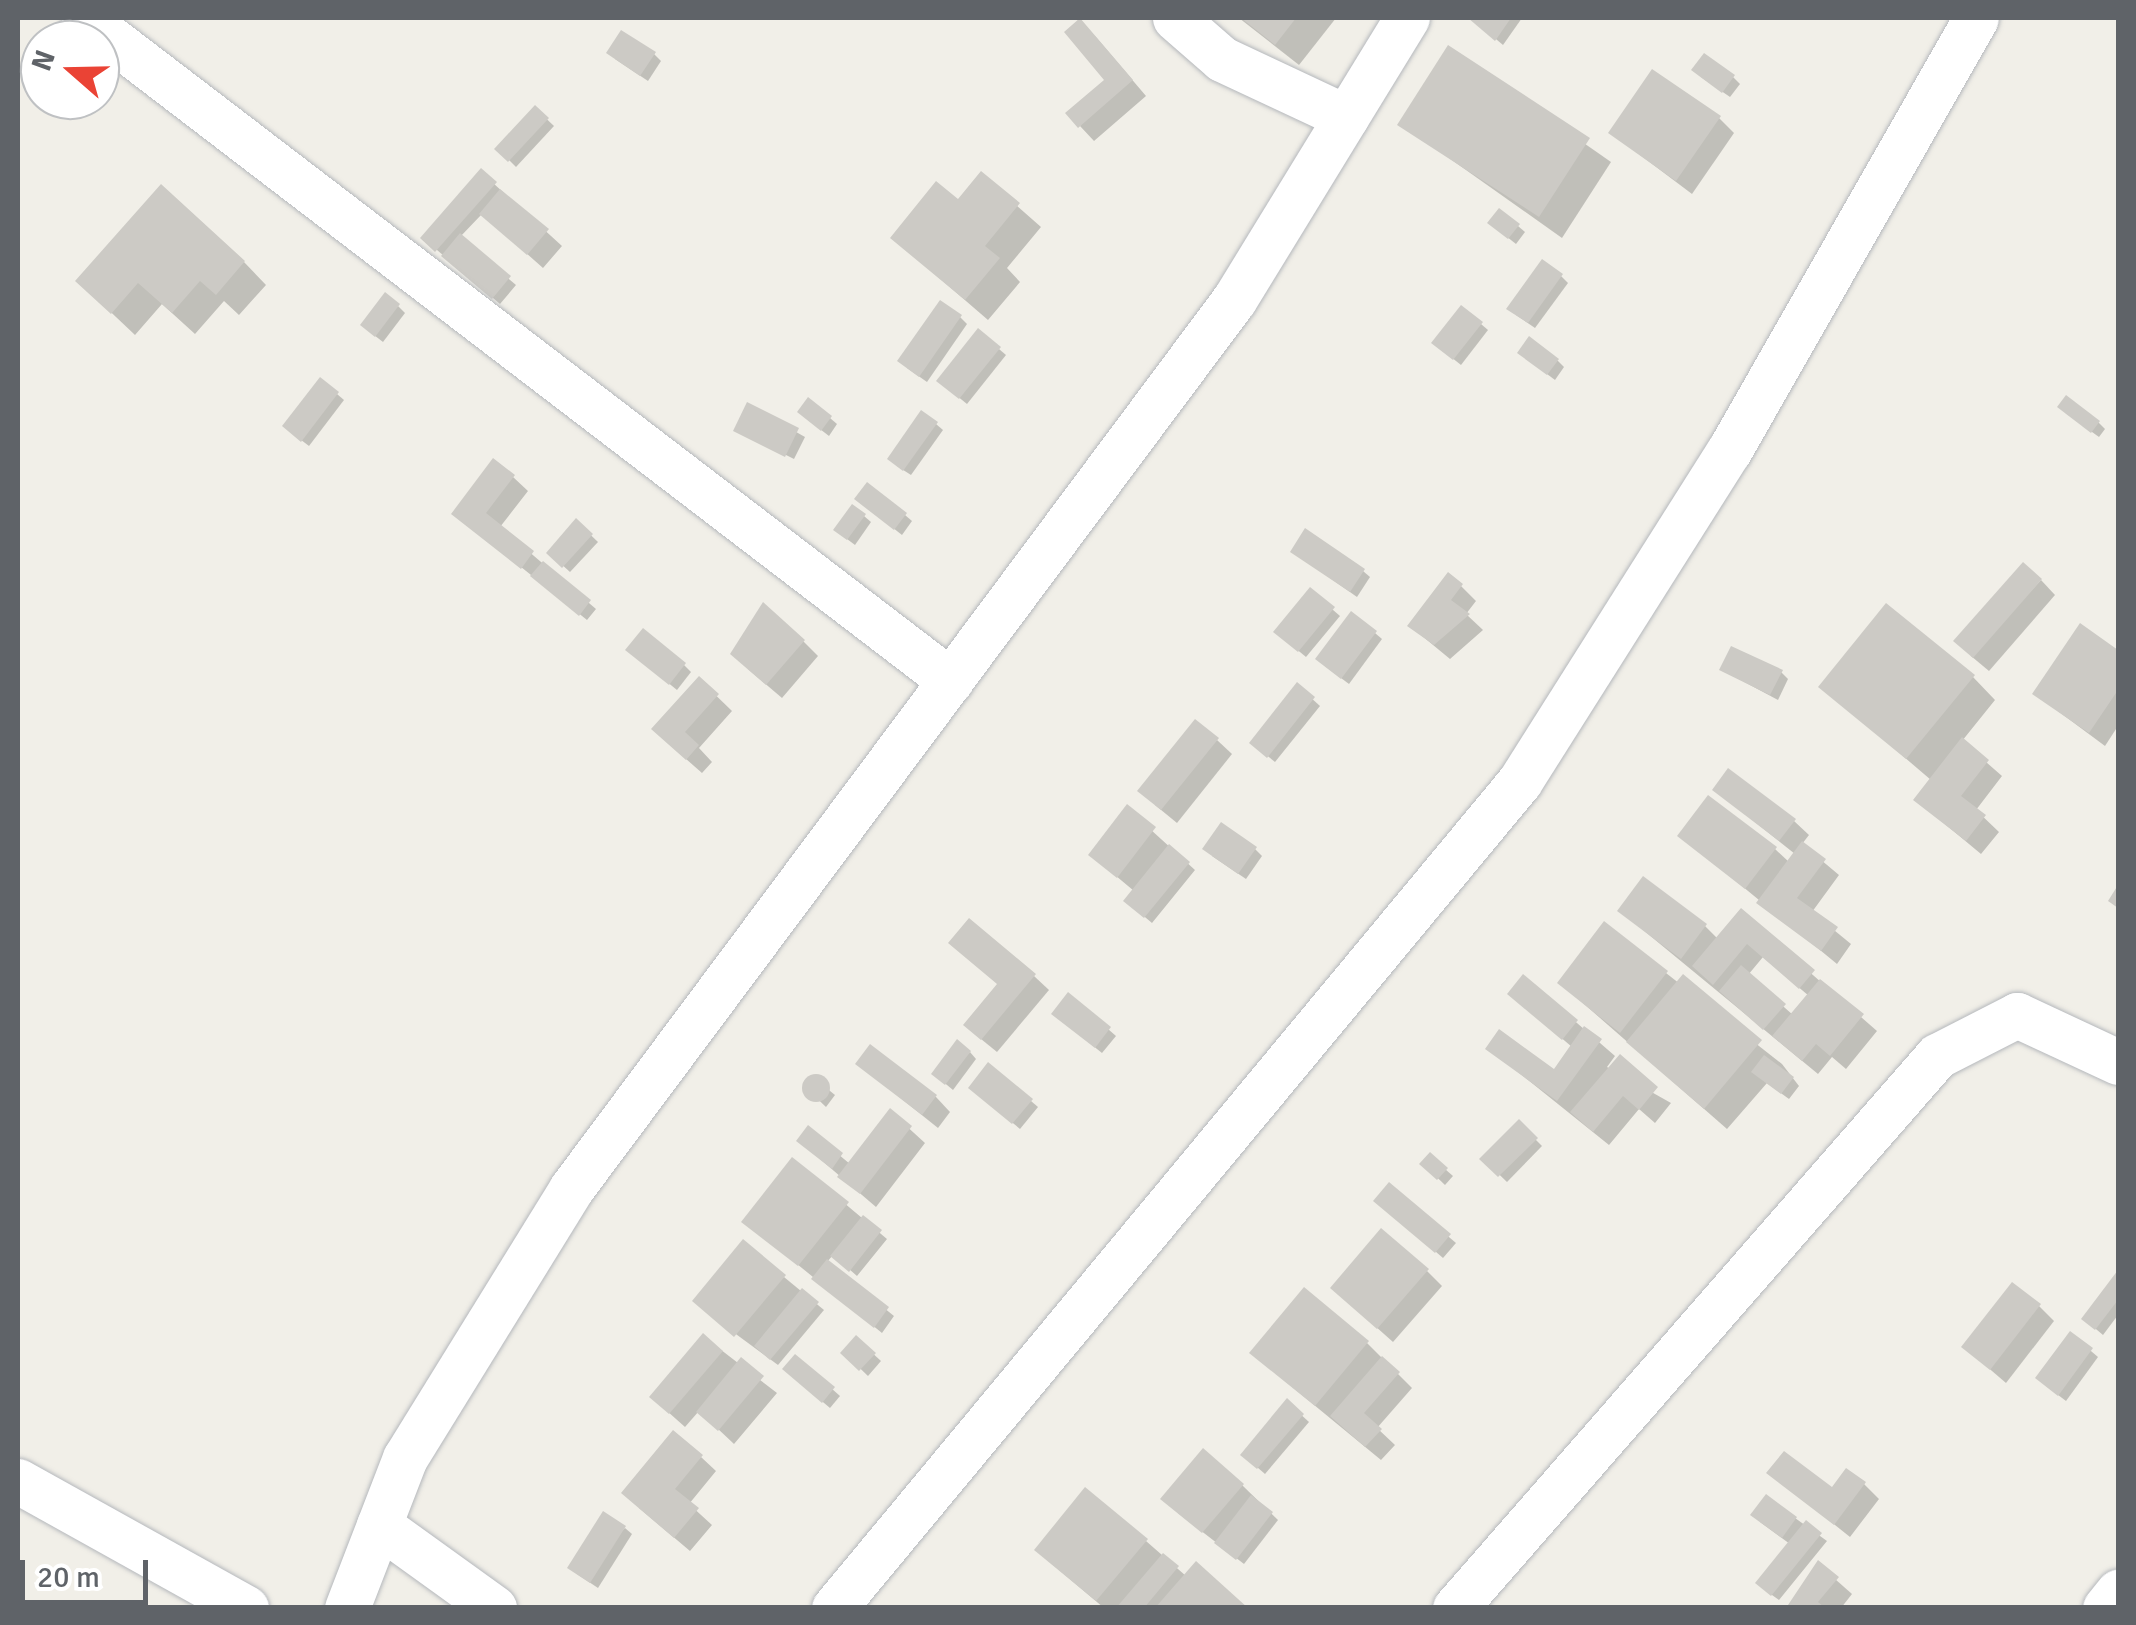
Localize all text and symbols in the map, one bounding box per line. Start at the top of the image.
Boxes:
north arrow [20,20,120,120]
text: N [24,45,63,75]
scale bar [25,1540,152,1602]
text: 20 m [37,1559,100,1596]

